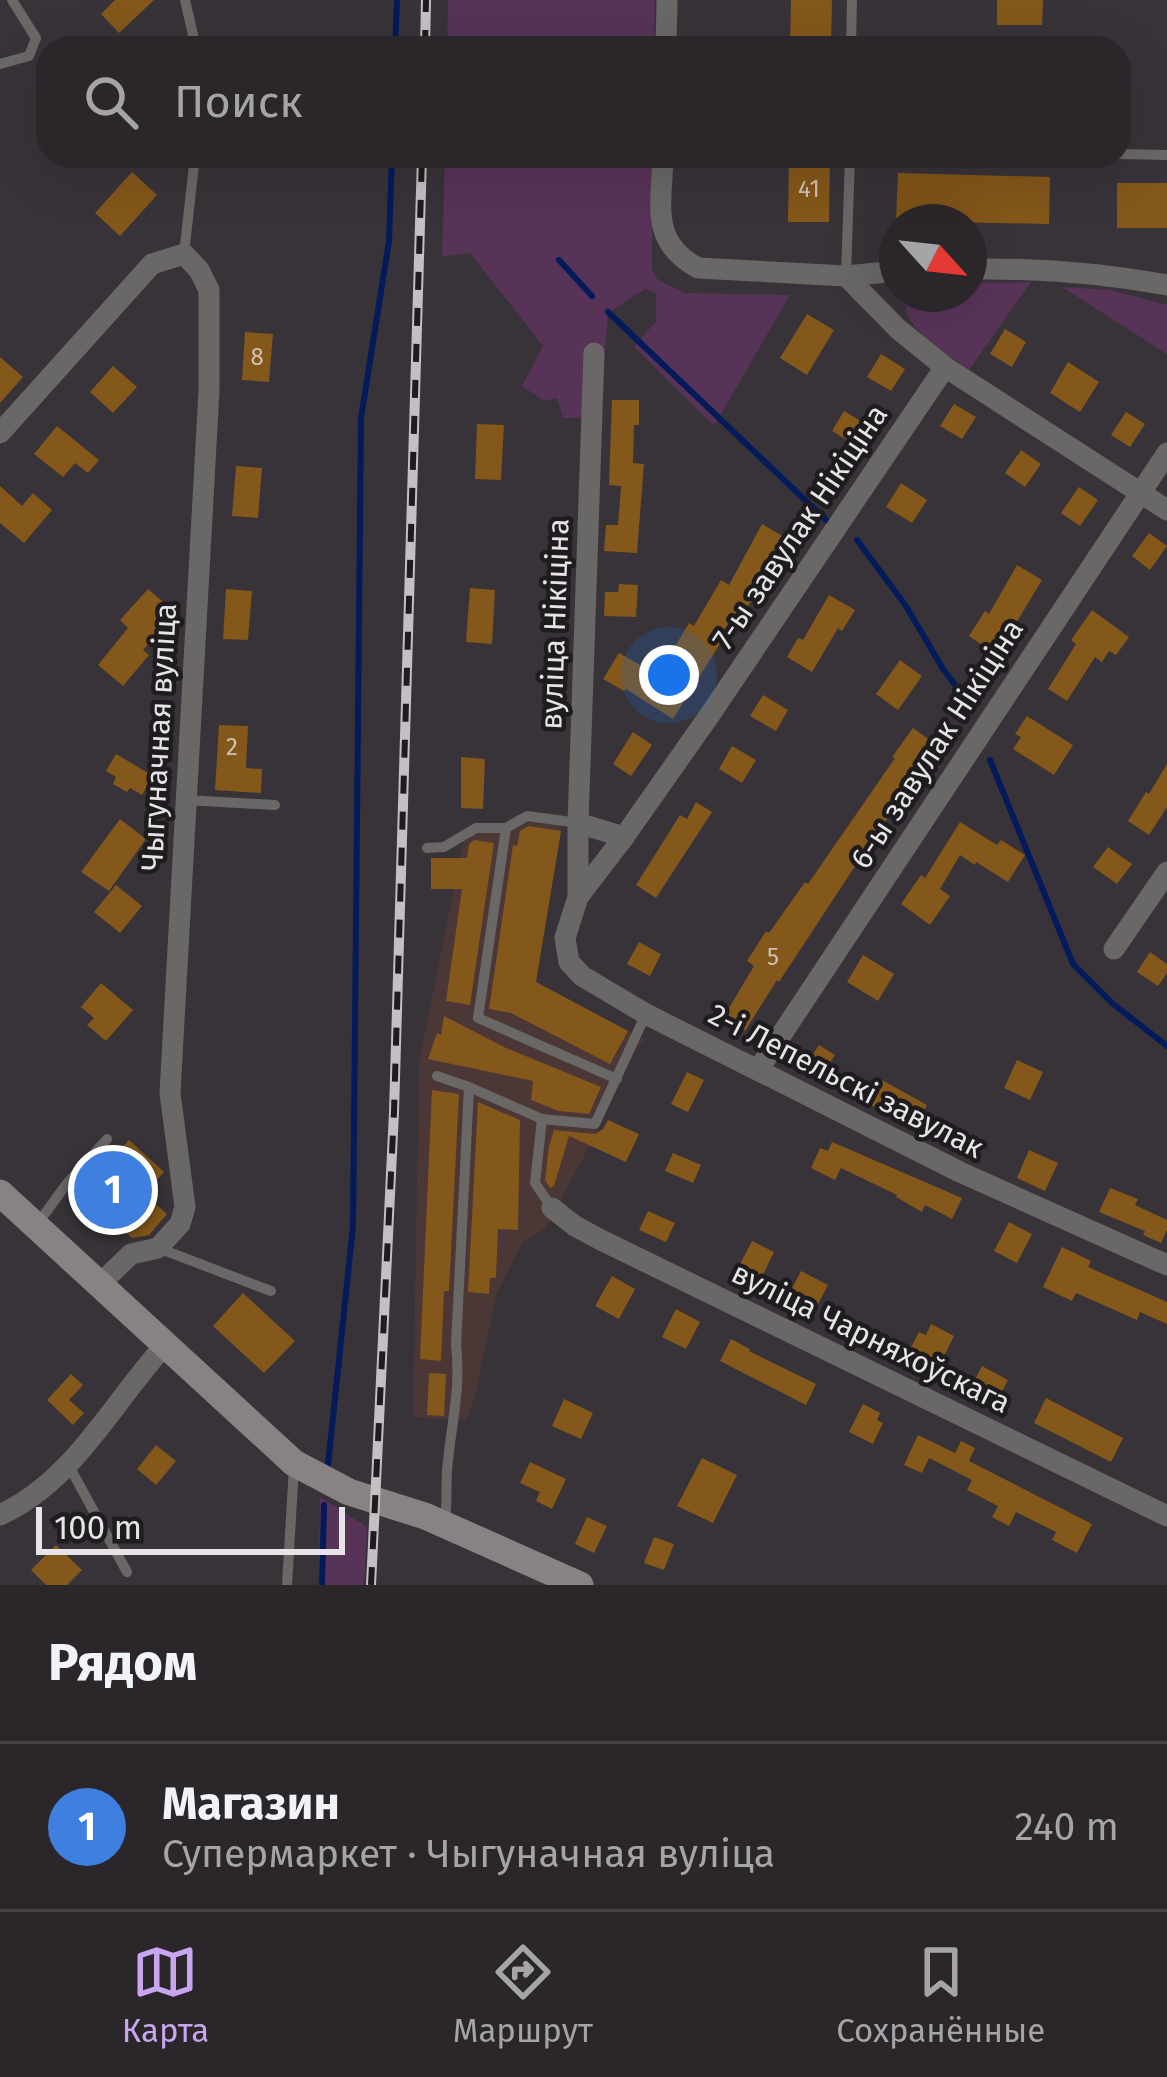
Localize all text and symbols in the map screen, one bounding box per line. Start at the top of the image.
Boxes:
search box [36,36,1131,168]
icon: search [78,69,144,135]
text: Поиск [174,75,303,129]
house number: 41 [798,175,820,203]
north arrow [879,204,987,312]
house number: 8 [250,343,264,371]
street label: 7-ы завулак Нікіціна [705,398,895,656]
street label: вуліца Нікіціна [533,518,577,730]
street label: Чыгуначная вуліца [134,602,184,872]
street label: 6-ы завулак Нікіціна [843,613,1031,875]
your location [639,645,699,705]
house number: 2 [226,733,238,761]
house number: 5 [767,943,779,971]
street label: 2-і Лепельскі завулак [703,996,990,1166]
pin: 1 [74,1145,152,1235]
street label: вуліца Чарняхоўскага [726,1255,1016,1421]
scale bar [36,1501,345,1554]
text: 100 m [54,1508,142,1548]
text: Рядом [48,1632,197,1694]
text: Магазин [162,1777,340,1831]
text: 1 [78,1804,96,1850]
text: 240 m [1014,1804,1119,1850]
text: Супермаркет · Чыгуначная вуліца [162,1831,775,1877]
tab: Карта [122,1939,209,2051]
tab: Маршрут [453,1939,593,2051]
tab: Сохранённые [836,1939,1045,2051]

